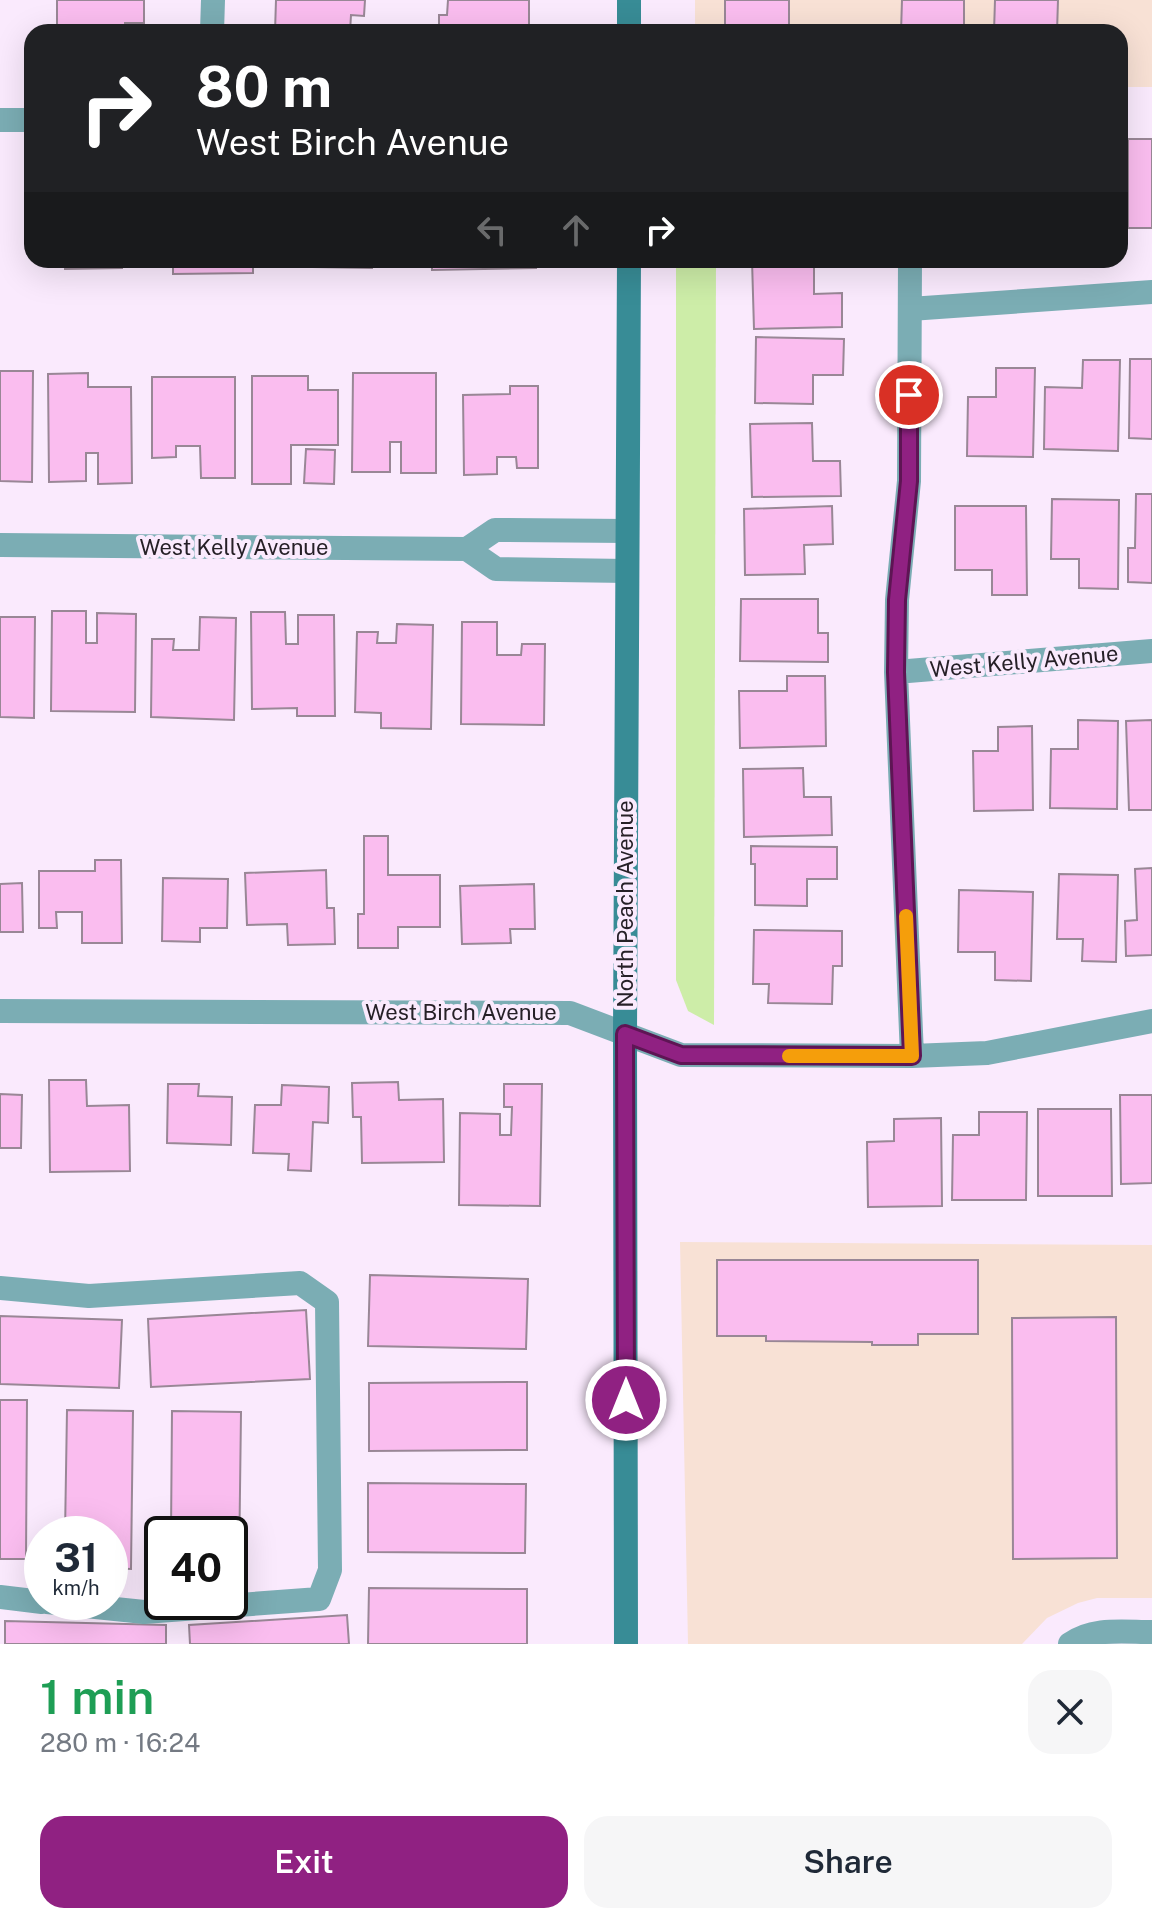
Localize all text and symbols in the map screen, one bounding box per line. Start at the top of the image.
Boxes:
text: 80 m [196,54,332,120]
icon: right [64,56,168,160]
text: West Birch Avenue [196,121,509,163]
icon: left [470,208,514,252]
icon: ahead [554,208,598,252]
icon: right [638,208,682,252]
pin [875,361,943,429]
icon: arrive [887,373,931,417]
street label: West Kelly Avenue [139,534,329,560]
street label: West Kelly Avenue [929,640,1119,682]
street label: North Peach Avenue [612,800,638,1008]
street label: West Birch Avenue [365,999,557,1025]
position arrow [584,1358,668,1442]
speed limit sign: 40 [144,1516,248,1620]
text: 31 [54,1534,98,1581]
text: km/h [52,1576,100,1600]
text: 1 min [40,1668,154,1725]
button: close [1028,1670,1112,1754]
text: 280 m · 16:24 [40,1727,200,1758]
button: Exit [40,1816,568,1908]
button: Share [584,1816,1112,1908]

